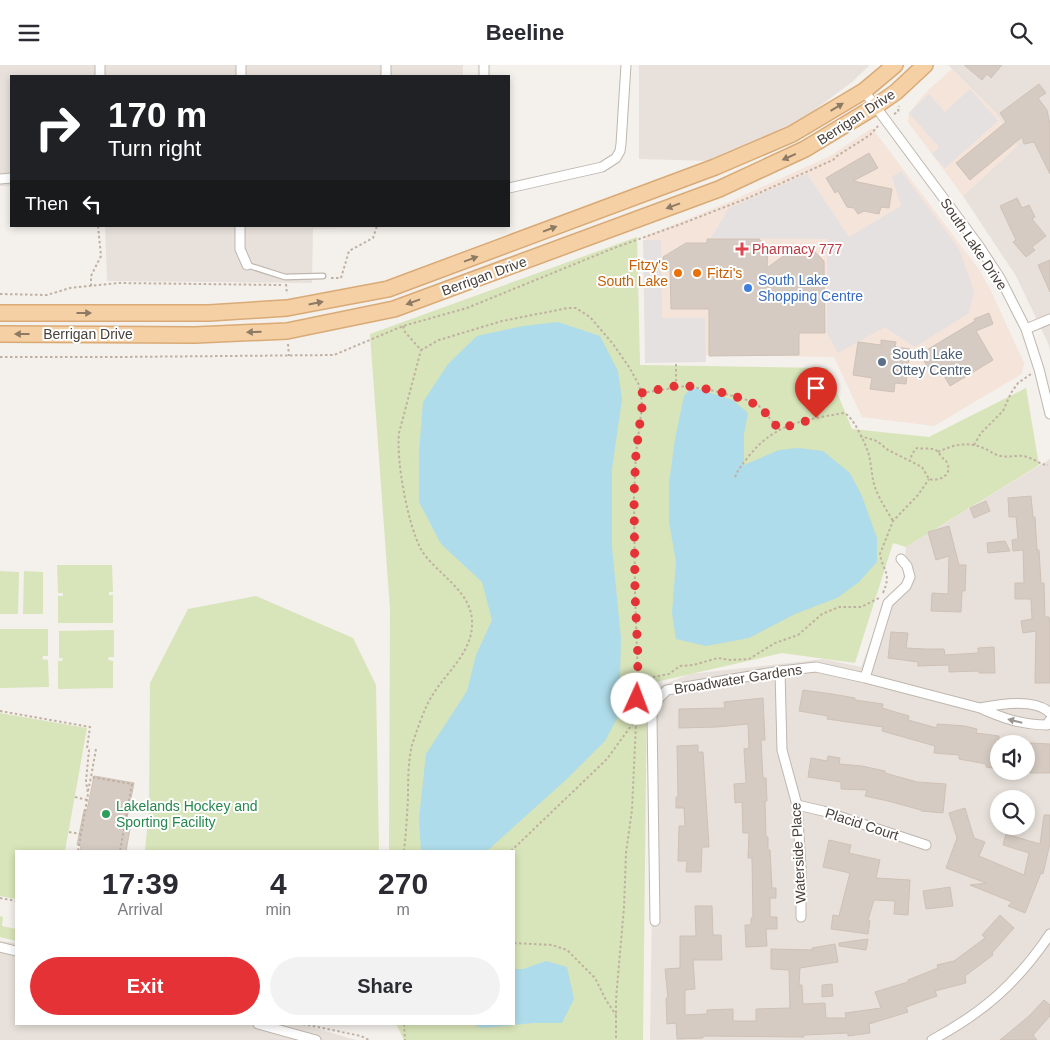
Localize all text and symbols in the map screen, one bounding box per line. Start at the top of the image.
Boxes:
icon: menu [15,19,43,47]
icon: search [1007,19,1035,47]
text: Beeline [486,20,564,45]
street label: Berrigan Drive [814,86,898,148]
icon: right [25,95,90,160]
text: 170 m [108,95,207,134]
one-way arrow [830,103,843,112]
text: Turn right [108,136,201,161]
one-way arrow [782,153,796,161]
icon: left [78,190,106,218]
text: Then [25,193,68,214]
street label: South Lake Drive [937,195,1011,293]
one-way arrow [665,202,680,210]
one-way arrow [543,225,558,233]
place label: Pharmacy 777 [752,241,842,257]
marker: Pharmacy 777 [736,243,748,255]
street label: Berrigan Drive [439,253,529,299]
one-way arrow [464,255,479,262]
place label: Fitzy's South Lake [597,257,668,289]
place label: Fitzi's [707,265,742,281]
marker: Fitzy's South Lake [672,267,684,279]
marker: Fitzi's [691,267,703,279]
place label: South Lake Shopping Centre [758,272,863,304]
marker: South Lake Shopping Centre [742,282,754,294]
one-way arrow [308,298,324,306]
one-way arrow [405,298,420,306]
one-way arrow [76,309,92,317]
street label: Berrigan Drive [43,326,133,342]
one-way arrow [246,329,262,337]
one-way arrow [13,330,29,338]
place label: South Lake Ottey Centre [892,346,972,378]
marker: South Lake Ottey Centre [876,356,888,368]
pin [795,367,837,418]
icon: arrive [802,374,830,402]
street label: Broadwater Gardens [673,661,803,697]
position arrow [610,672,662,724]
one-way arrow [1007,717,1022,725]
map controls [990,735,1035,835]
button: sound [990,735,1035,780]
button: search [990,790,1035,835]
place label: Lakelands Hockey and Sporting Facility [116,798,258,830]
street label: Waterside Place [787,802,809,904]
street label: Placid Court [823,805,901,843]
marker: Lakelands Hockey and Sporting Facility [100,808,112,820]
text: 17:39 [102,867,179,900]
text: 4 [270,867,287,900]
text: 270 [378,867,428,900]
text: Arrival [118,901,163,918]
text: min [265,901,291,918]
text: m [396,901,410,918]
button: Exit [30,957,260,1015]
button: Share [270,957,500,1015]

